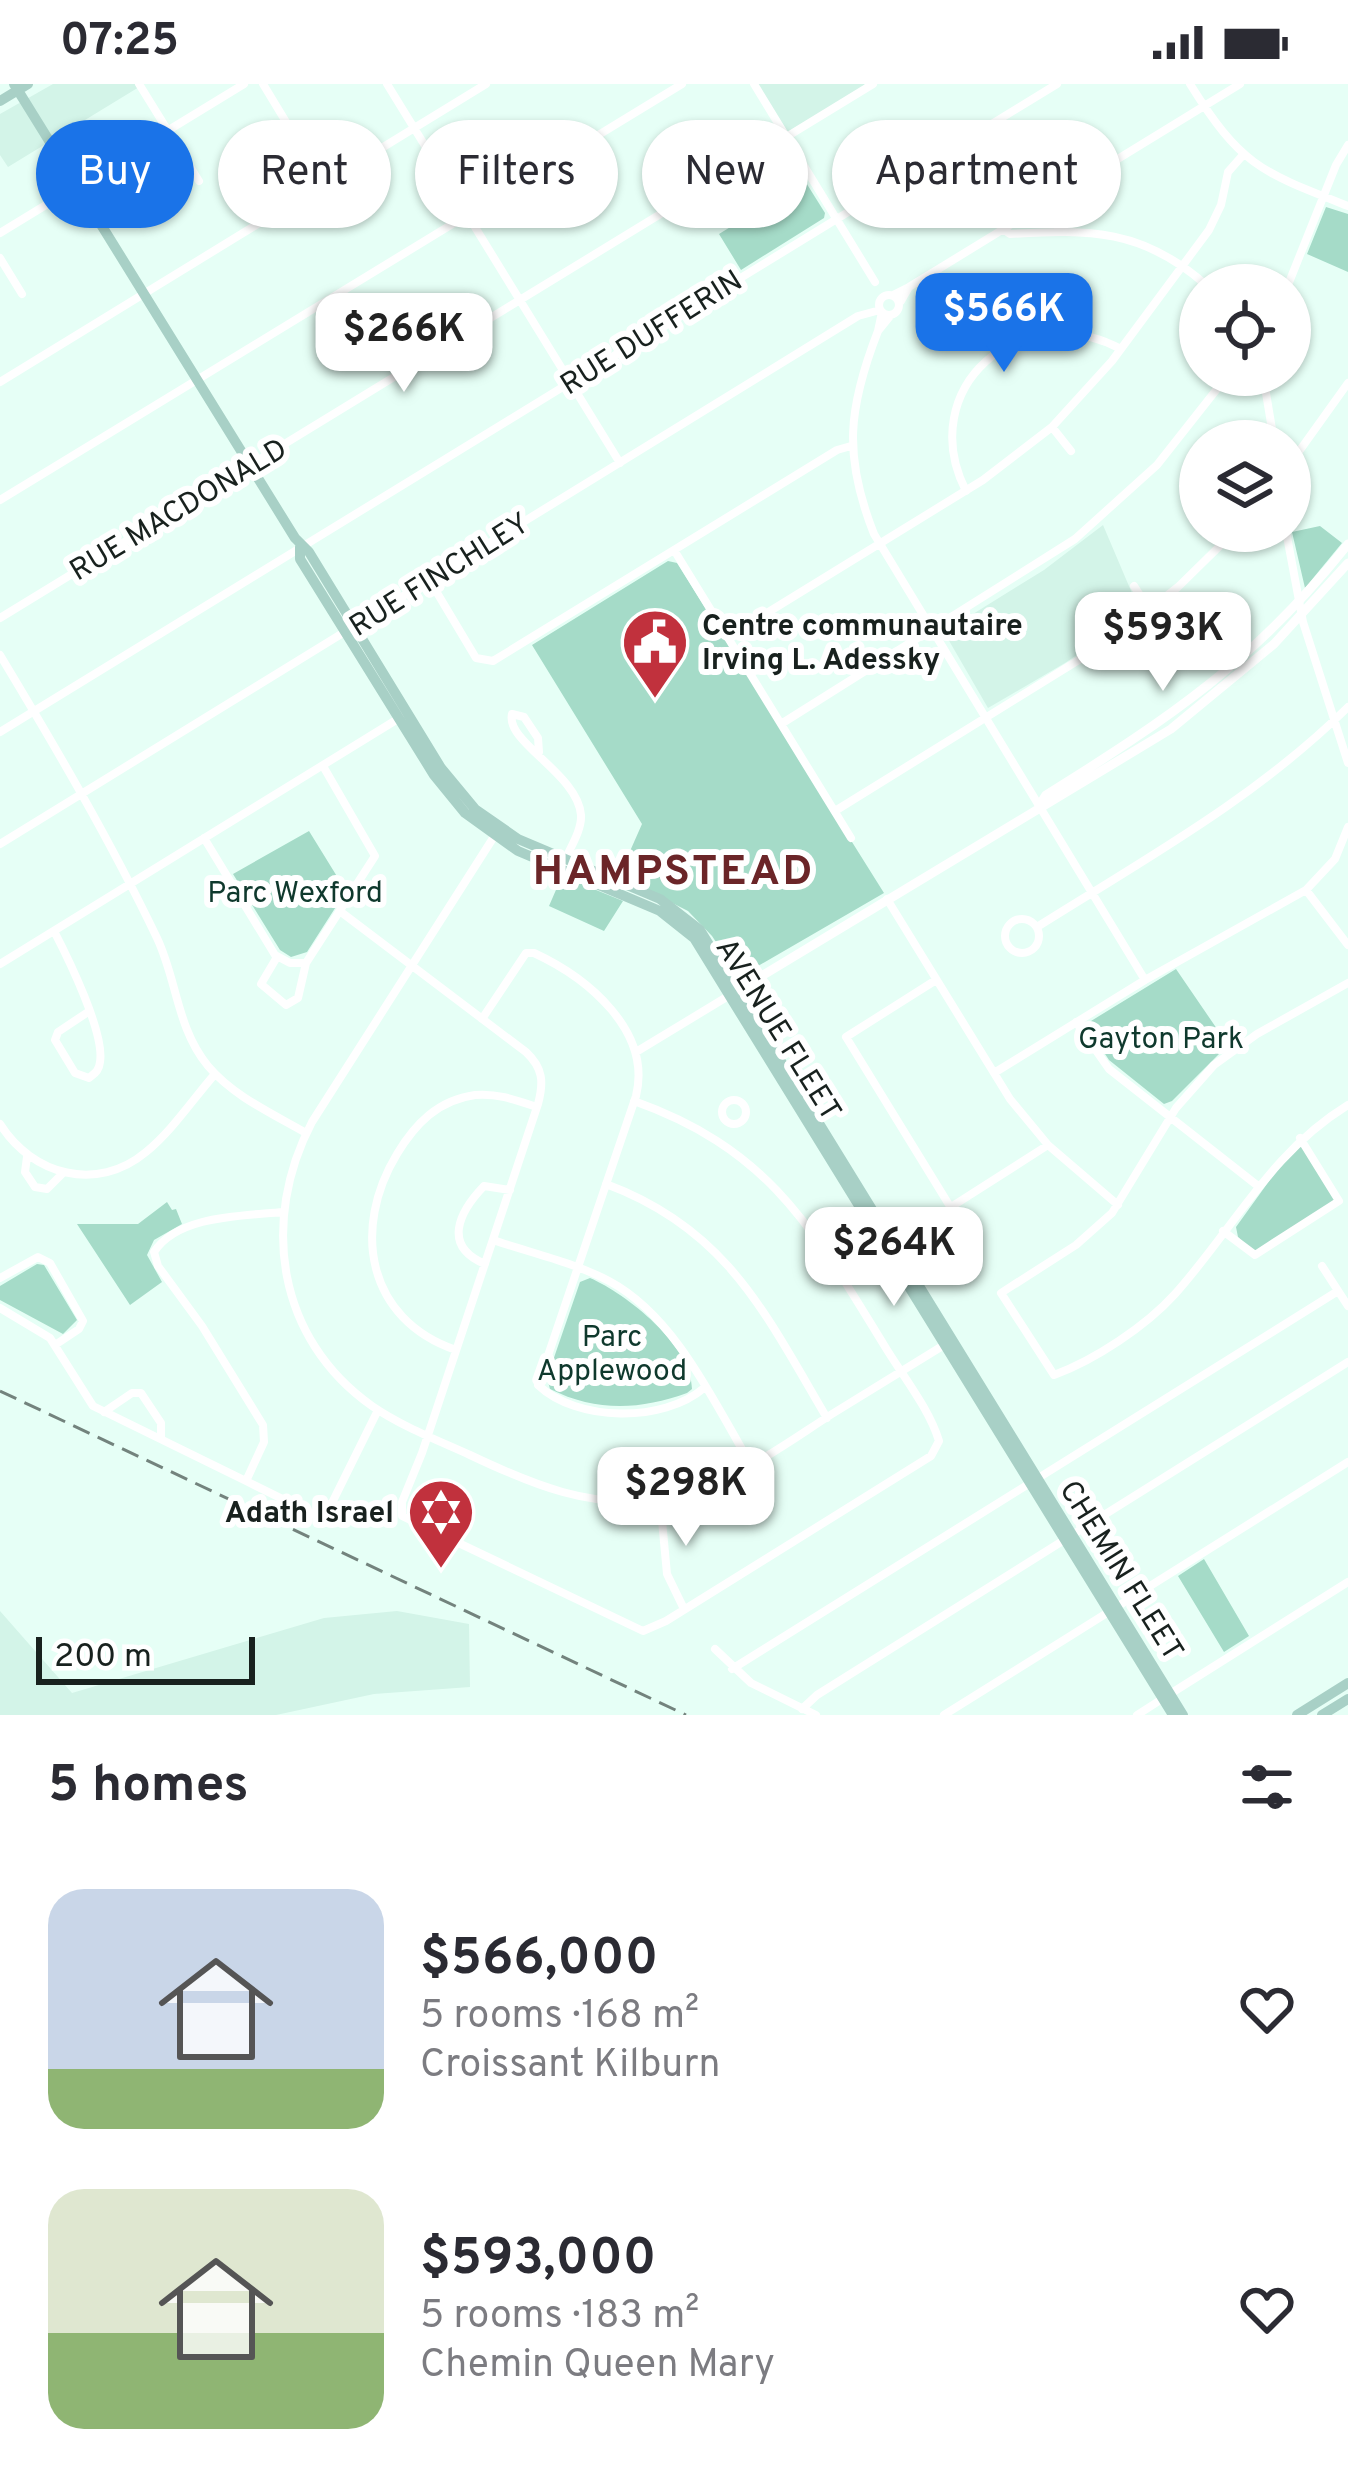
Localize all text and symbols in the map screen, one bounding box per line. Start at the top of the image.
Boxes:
text: 07:25 [60,14,179,71]
chip: Buy [36,120,194,228]
chip: Rent [218,120,391,228]
chip: Filters [415,120,618,228]
chip: New [642,120,808,228]
chip: Apartment [832,120,1121,228]
street label: RUE DUFFERIN [555,263,750,405]
map controls [1179,264,1311,552]
button: locate [1179,264,1311,396]
pin: $566K [920,273,1088,375]
text: $566K [943,287,1065,336]
pin: $266K [320,293,488,395]
text: $266K [343,307,465,356]
button: layers [1179,420,1311,552]
street label: RUE MACDONALD [64,432,295,591]
street label: RUE FINCHLEY [343,506,537,646]
pin: $593K [1079,592,1247,694]
text: $593K [1102,606,1224,655]
public building icon: Centre communautaire Irving L. Adessky [620,607,690,701]
place label: Centre communautaire Irving L. Adessky [702,609,1023,680]
district label: HAMPSTEAD [533,847,815,900]
park label: Parc Wexford [207,876,383,913]
street label: AVENUE FLEET [706,932,848,1128]
park label: Gayton Park [1078,1022,1244,1059]
pin: $264K [810,1207,978,1309]
text: $264K [832,1221,956,1270]
park label: Parc Applewood [537,1320,687,1391]
pin: $298K [602,1447,770,1549]
text: $298K [624,1461,748,1510]
street label: CHEMIN FLEET [1050,1474,1190,1668]
synagogue icon: Adath Israel [406,1477,476,1571]
place label: Adath Israel [225,1496,394,1533]
scale bar [36,1631,255,1684]
text: 200 m [54,1637,152,1679]
icon: filters [1234,1754,1300,1820]
text: 5 homes [48,1755,249,1820]
text: $566,000 [420,1928,658,1993]
icon: home [144,1937,288,2081]
icon: heart [1234,1976,1300,2042]
text: 5 rooms · 168 m² [420,1993,699,2042]
text: Croissant Kilburn [420,2042,721,2091]
text: $593,000 [420,2228,656,2293]
icon: home [144,2237,288,2381]
icon: heart [1234,2276,1300,2342]
text: 5 rooms · 183 m² [420,2293,699,2342]
text: Chemin Queen Mary [420,2342,775,2391]

